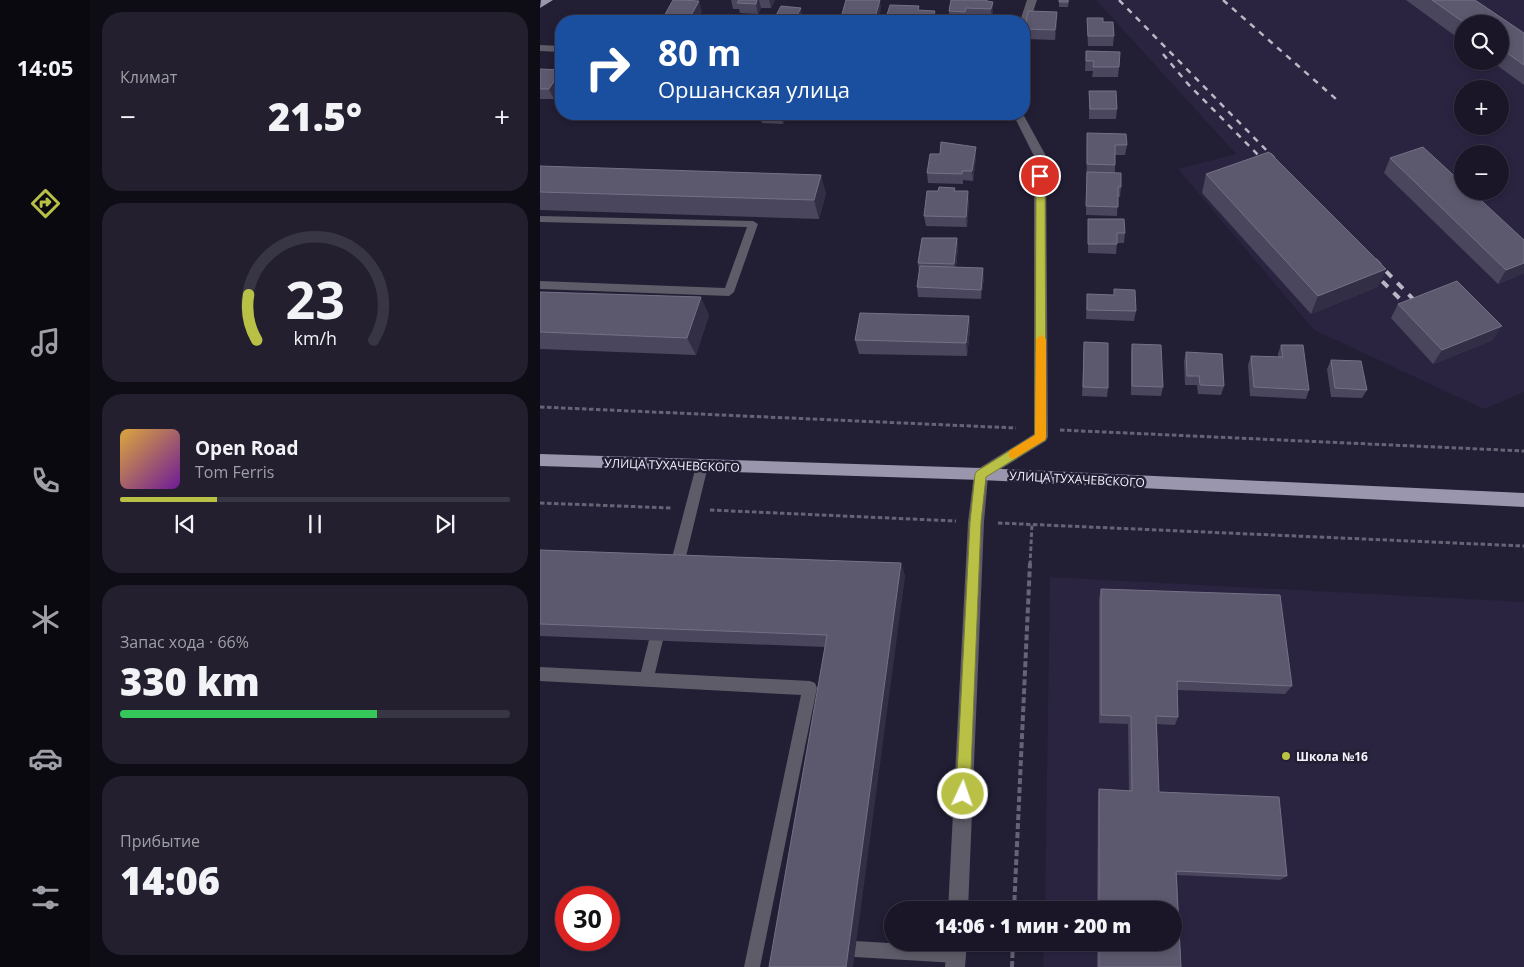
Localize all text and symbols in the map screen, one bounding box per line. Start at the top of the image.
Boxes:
map controls [1454,15,1509,200]
button: search [1454,15,1509,70]
text: 80 m [658,29,741,76]
icon: right [575,35,640,100]
text: 14:05 [17,52,73,82]
text: Климат [120,66,177,88]
text: Оршанская улица [658,74,850,104]
button: + [1454,80,1509,135]
text: 21.5° [268,90,362,142]
text: − [120,97,136,135]
text: + [494,97,510,135]
button: − [1454,145,1509,200]
pin [1019,155,1061,197]
icon: arrive [1026,162,1054,190]
icon: directions [28,186,63,221]
text: 23 [285,263,345,334]
icon: music [28,325,63,360]
text: km/h [293,326,337,350]
text: Open Road [195,435,299,461]
street label: УЛИЦА ТУХАЧЕВСКОГО [604,454,740,476]
text: Tom Ferris [195,461,274,483]
icon: phone [28,463,63,498]
street label: УЛИЦА ТУХАЧЕВСКОГО [1009,467,1145,491]
icon: previous [171,510,199,538]
icon: pause [301,510,329,538]
icon: next [431,510,459,538]
icon: climate [28,602,63,637]
text: Запас хода · 66% [120,631,249,653]
text: 330 km [120,655,260,707]
icon: car [28,741,63,776]
place label: Школа №16 [1296,748,1368,765]
marker: Школа №16 [1280,750,1292,762]
position arrow [936,767,988,819]
text: Прибытие [120,830,200,852]
text: 14:06 [120,854,220,906]
icon: filters [28,880,63,915]
speed limit sign: 30 [555,886,620,951]
text: 14:06 · 1 мин · 200 m [935,913,1131,939]

